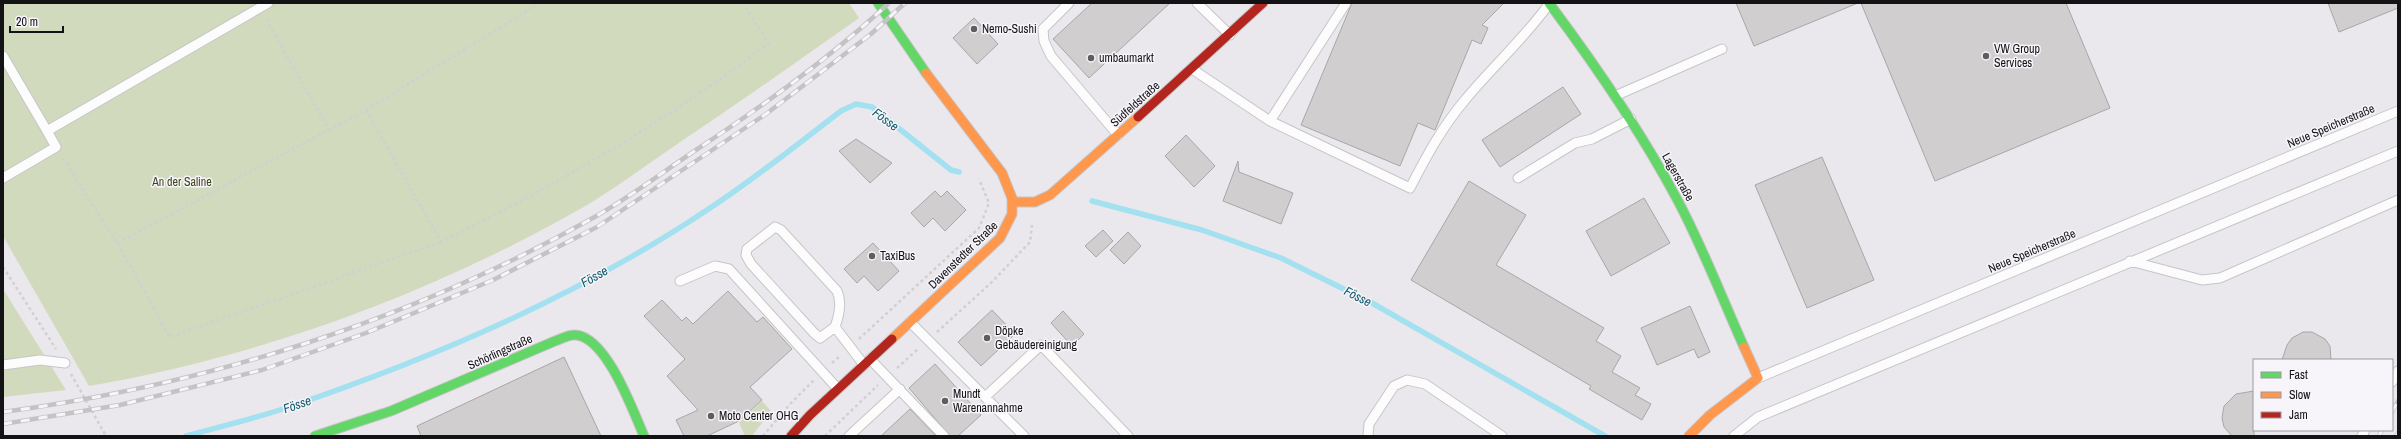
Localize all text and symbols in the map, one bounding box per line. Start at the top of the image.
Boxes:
scale bar [10,8,63,34]
text: 20 m [16,14,38,30]
place label: Nemo-Sushi [982,21,1037,37]
marker: Nemo-Sushi [969,24,979,34]
place label: VW Group Services [1994,41,2040,71]
place label: umbaumarkt [1099,50,1154,66]
marker: VW Group Services [1981,51,1991,61]
marker: umbaumarkt [1086,53,1096,63]
street label: Südfeldstraße [1107,78,1163,130]
street label: Neue Speicherstraße [2285,100,2377,152]
water label: Fösse [869,104,902,135]
street label: Lagerstraße [1658,150,1698,204]
park label: An der Saline [151,174,212,190]
street label: Davenstedter Straße [925,218,1001,292]
street label: Neue Speicherstraße [1986,225,2078,277]
place label: TaxiBus [880,248,915,264]
marker: TaxiBus [867,251,877,261]
water label: Fösse [578,262,611,291]
water label: Fösse [1341,282,1374,311]
place label: Döpke Gebäudereinigung [995,323,1078,353]
street label: Schörlingstraße [465,331,535,373]
marker: Döpke Gebäudereinigung [982,333,992,343]
legend [2253,359,2393,431]
text: Fast [2289,367,2308,383]
place label: Mundt Warenannahme [953,386,1023,416]
text: Slow [2289,387,2311,403]
water label: Fösse [281,392,314,417]
marker: Mundt Warenannahme [940,396,950,406]
text: Jam [2289,407,2308,423]
place label: Moto Center OHG [719,408,798,424]
marker: Moto Center OHG [706,411,716,421]

